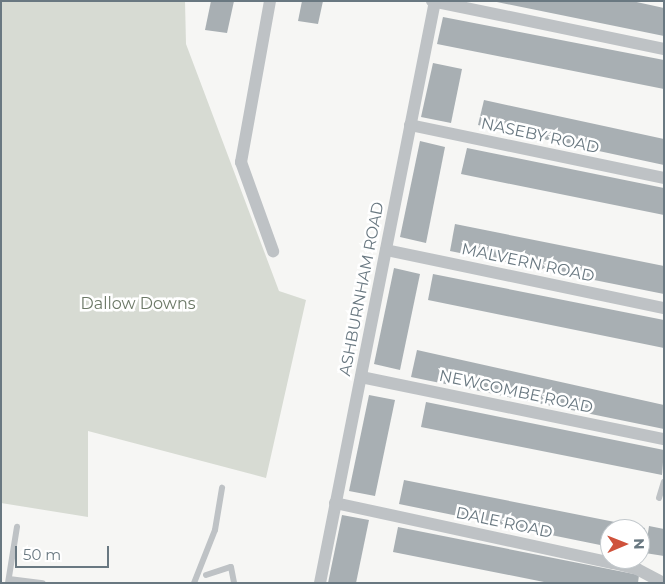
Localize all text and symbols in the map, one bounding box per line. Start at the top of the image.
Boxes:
street label: NASEBY ROAD [479,114,601,158]
street label: ASHBURNHAM ROAD [336,200,388,378]
street label: MALVERN ROAD [460,240,596,286]
park label: Dallow Downs [80,294,196,314]
street label: NEWCOMBE ROAD [437,366,595,418]
street label: DALE ROAD [454,503,554,543]
north arrow [600,519,650,569]
scale bar [18,536,111,568]
text: N [630,538,648,550]
text: 50 m [23,545,61,564]

